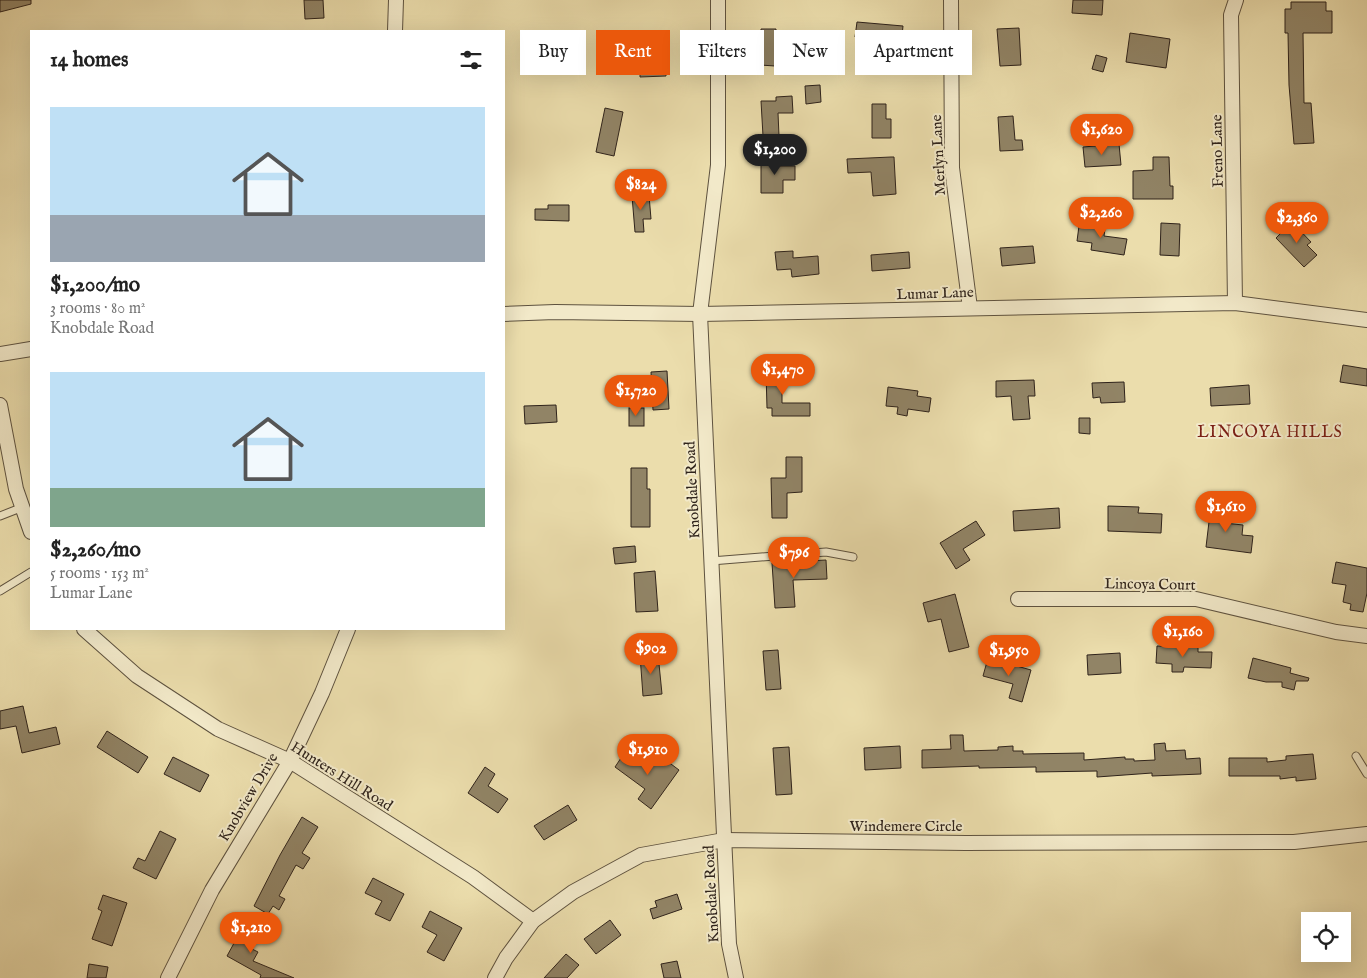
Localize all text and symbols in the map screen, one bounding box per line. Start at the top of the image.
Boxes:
chip: Buy [520,30,586,75]
chip: Rent [596,30,670,75]
chip: Filters [680,30,764,75]
chip: New [774,30,845,75]
chip: Apartment [855,30,972,75]
icon: filters [457,46,485,74]
text: 14 homes [50,47,128,74]
street label: Merlyn Lane [927,114,950,196]
pin: $1,620 [1061,114,1143,156]
street label: Freno Lane [1207,114,1228,188]
text: $1,620 [1081,120,1123,140]
pin: $1,200 [734,134,816,176]
icon: home [223,139,313,229]
text: $1,200 [754,140,796,160]
pin: $824 [611,168,671,211]
text: $824 [626,175,656,195]
pin: $2,260 [1060,196,1142,239]
pin: $2,360 [1256,202,1338,244]
text: $2,260 [1080,203,1122,223]
text: $2,360 [1276,208,1318,228]
text: $1,200/mo [50,272,140,299]
street label: Lumar Lane [896,283,974,304]
text: 3 rooms · 80 m² [50,299,146,319]
text: Knobdale Road [50,319,154,339]
pin: $1,470 [742,354,824,396]
text: $1,470 [762,360,804,380]
pin: $1,720 [595,374,677,417]
text: $1,720 [615,381,657,401]
icon: home [223,404,313,494]
district label: LINCOYA HILLS [1197,423,1343,443]
street label: Knobdale Road [680,440,705,539]
pin: $1,610 [1185,490,1267,533]
text: $1,610 [1206,497,1246,517]
pin: $796 [764,536,824,579]
text: $2,260/mo [50,537,141,564]
text: $796 [779,543,809,563]
text: 5 rooms · 153 m² [50,564,149,584]
street label: Lincoya Court [1104,574,1196,595]
text: Lumar Lane [50,584,132,604]
pin: $1,160 [1142,616,1224,658]
text: $1,160 [1163,622,1203,642]
pin: $902 [621,632,681,675]
pin: $1,950 [968,634,1050,677]
text: $902 [635,639,667,659]
text: $1,950 [989,641,1029,661]
pin: $1,910 [607,734,689,776]
street label: Hunters Hill Road [287,737,397,816]
text: $1,910 [628,740,668,760]
street label: Knobview Drive [214,749,282,845]
street label: Windemere Circle [850,817,963,836]
street label: Knobdale Road [699,844,724,943]
pin: $1,210 [210,912,292,954]
map controls [1301,912,1351,962]
button: locate [1301,912,1351,962]
text: $1,210 [231,918,271,938]

